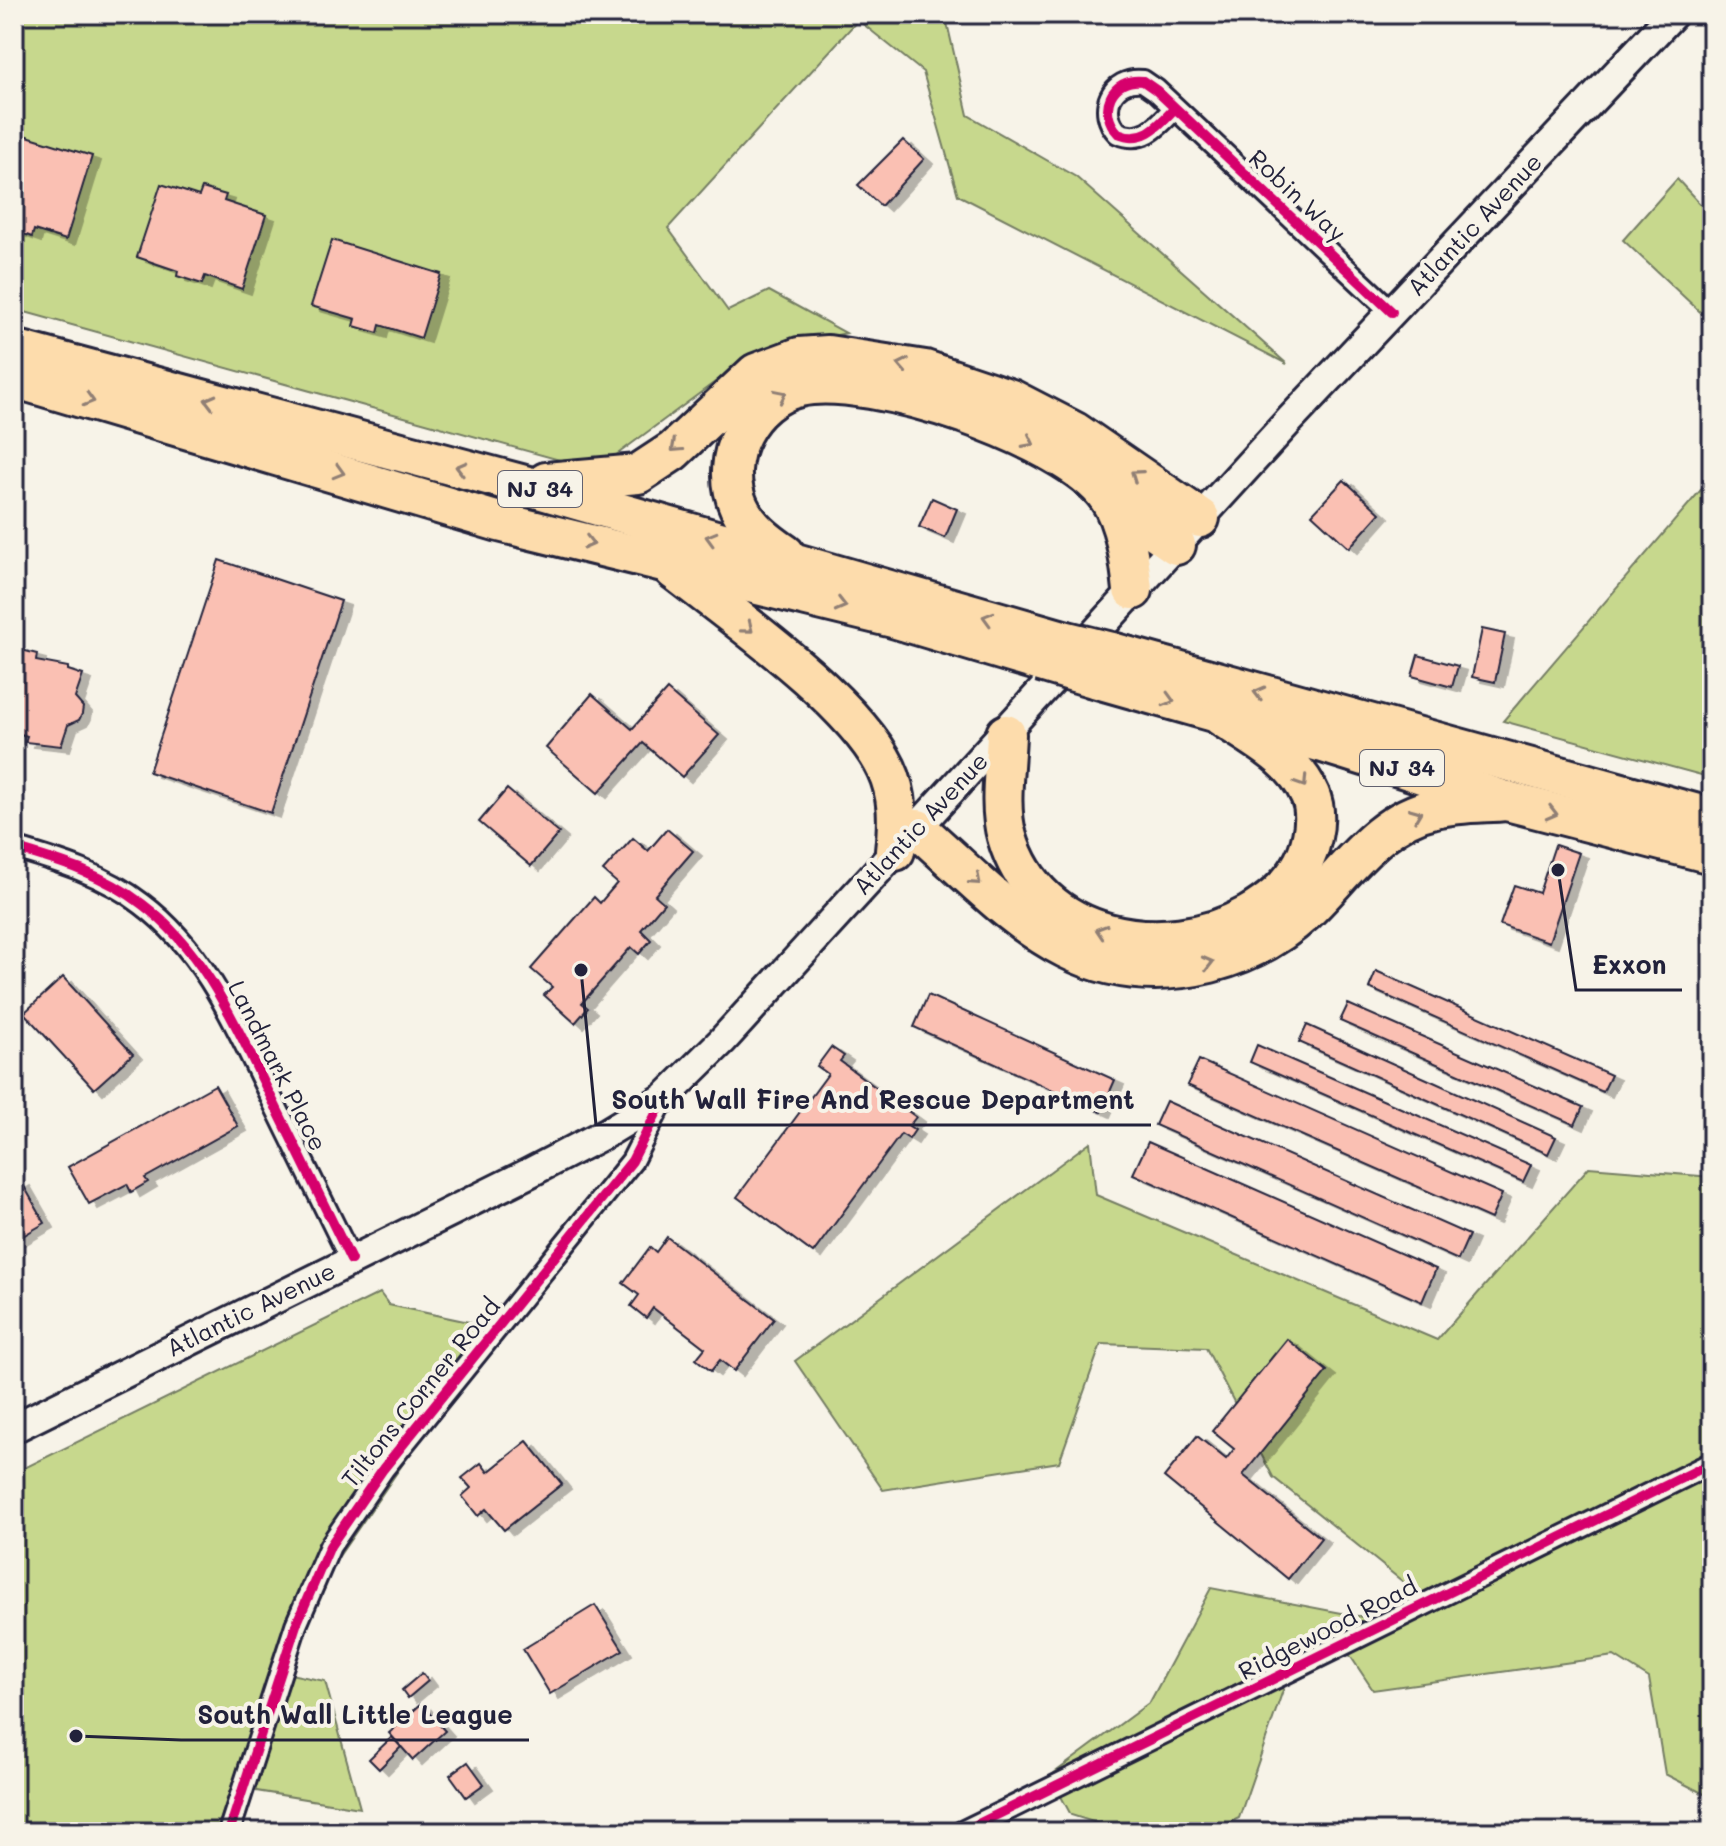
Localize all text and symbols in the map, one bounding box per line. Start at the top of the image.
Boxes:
street label: Robin Way [1243,142,1353,248]
street label: Atlantic Avenue [1400,146,1548,302]
one-way arrow [896,358,909,375]
one-way arrow [772,389,787,405]
one-way arrow [81,391,95,407]
one-way arrow [203,393,217,410]
one-way arrow [1021,432,1036,448]
one-way arrow [671,438,686,452]
one-way arrow [454,460,468,477]
one-way arrow [331,463,345,479]
one-way arrow [1130,470,1144,485]
road number: NJ 34 [498,471,582,507]
one-way arrow [705,531,719,547]
one-way arrow [581,534,595,551]
one-way arrow [834,596,848,613]
one-way arrow [981,611,995,627]
one-way arrow [738,618,753,633]
one-way arrow [1252,686,1266,702]
one-way arrow [1161,691,1175,707]
street label: Atlantic Avenue [846,745,994,901]
road number: NJ 34 [1360,750,1444,786]
one-way arrow [1292,773,1307,788]
one-way arrow [1545,803,1559,820]
one-way arrow [1408,807,1422,824]
one-way arrow [967,870,982,885]
one-way arrow [1095,924,1108,940]
callout: Exxon [1576,940,1682,990]
text: Exxon [1592,947,1666,981]
one-way arrow [1201,955,1214,972]
street label: Landmark Place [222,975,335,1156]
callout: South Wall Fire And Rescue Department [596,1075,1151,1125]
text: South Wall Fire And Rescue Department [611,1082,1135,1116]
street label: Atlantic Avenue [161,1254,340,1363]
street label: Tiltons Corner Road [334,1291,506,1493]
street label: Ridgewood Road [1233,1569,1422,1686]
callout: South Wall Little League [181,1690,529,1740]
text: South Wall Little League [197,1697,513,1731]

